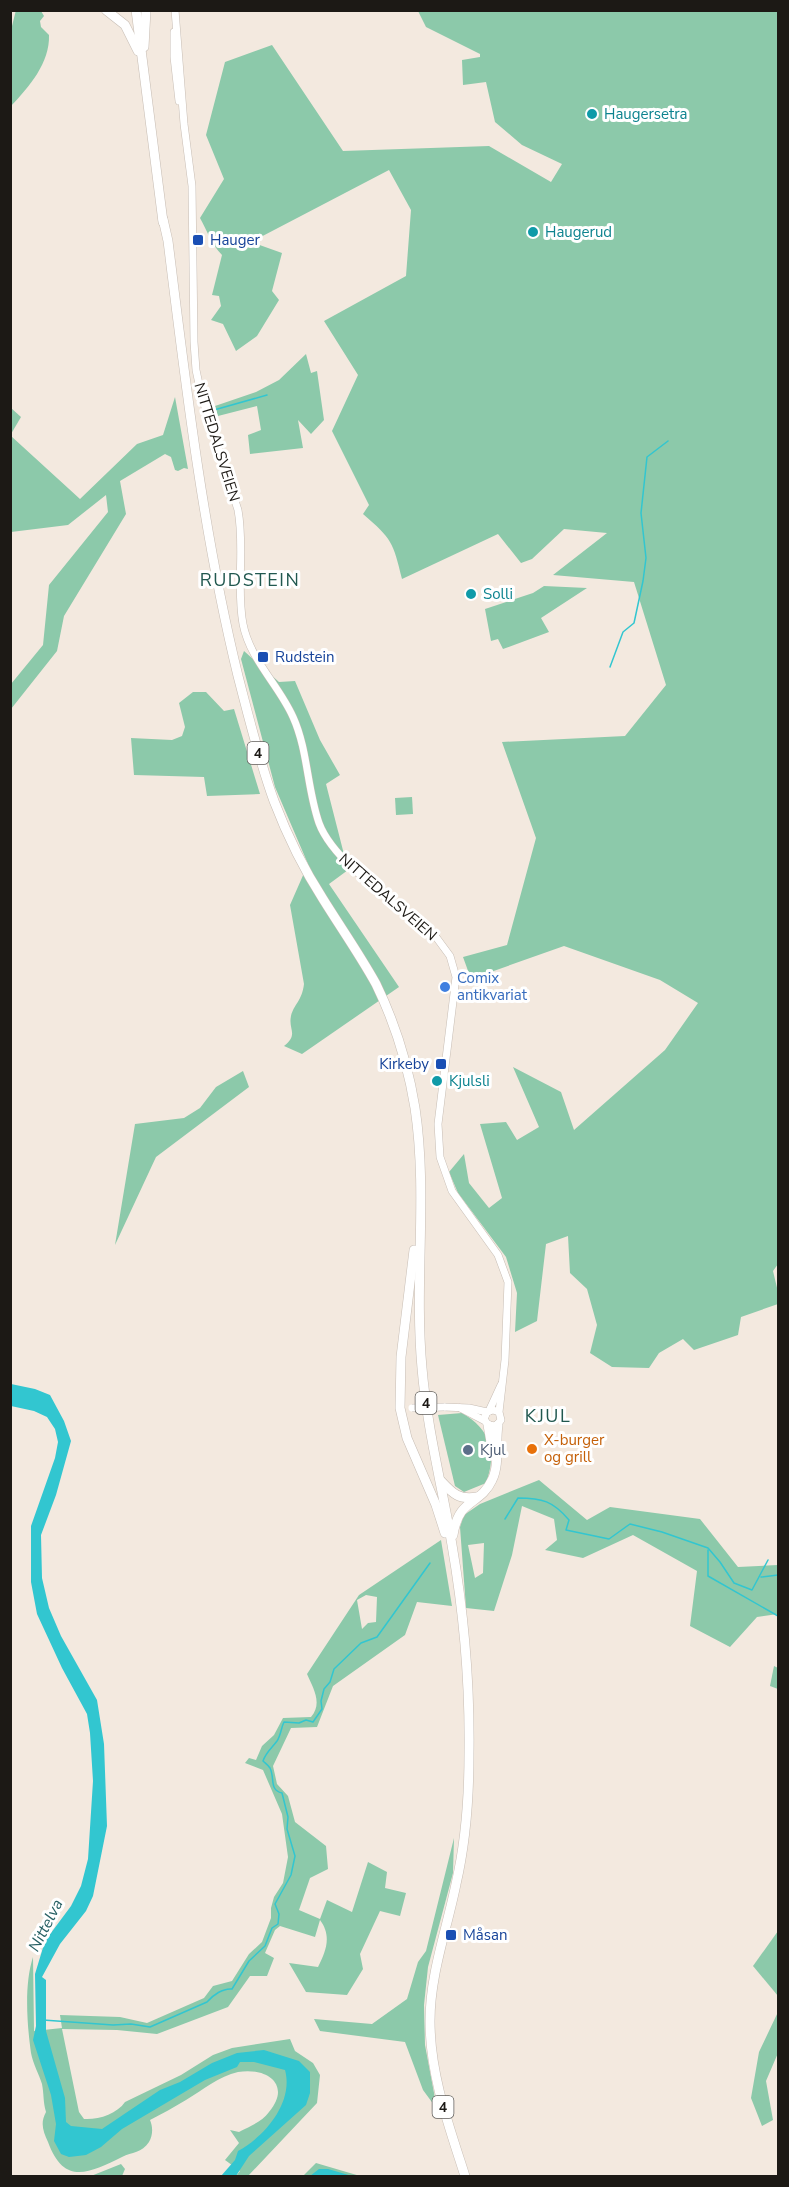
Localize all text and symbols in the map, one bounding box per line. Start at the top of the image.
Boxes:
place label: Haugersetra [604,104,688,124]
marker: Haugersetra [585,107,599,121]
place label: Haugerud [545,222,612,242]
marker: Haugerud [526,225,540,239]
place label: Hauger [210,230,261,250]
marker: Hauger [191,233,205,247]
street label: NITTEDALSVEIEN [189,380,245,504]
district label: RUDSTEIN [200,568,300,592]
place label: Solli [483,584,513,604]
marker: Solli [464,587,478,601]
place label: Rudstein [275,647,335,667]
marker: Rudstein [256,650,270,664]
road number: 4 [248,742,268,764]
street label: NITTEDALSVEIEN [335,849,441,945]
place label: Comix antikvariat [457,968,528,1005]
marker: Comix antikvariat [438,980,452,994]
place label: Kirkeby [379,1054,429,1074]
marker: Kirkeby [434,1057,448,1071]
place label: Kjulsli [449,1071,490,1091]
marker: Kjulsli [430,1074,444,1088]
road number: 4 [416,1392,436,1414]
district label: KJUL [525,1404,571,1428]
place label: X-burger og grill [544,1430,605,1467]
place label: Kjul [480,1440,506,1460]
marker: X-burger og grill [525,1442,539,1456]
marker: Kjul [461,1443,475,1457]
water label: Nittelva [23,1895,68,1955]
place label: Måsan [463,1925,507,1945]
marker: Måsan [444,1928,458,1942]
road number: 4 [432,2096,454,2118]

